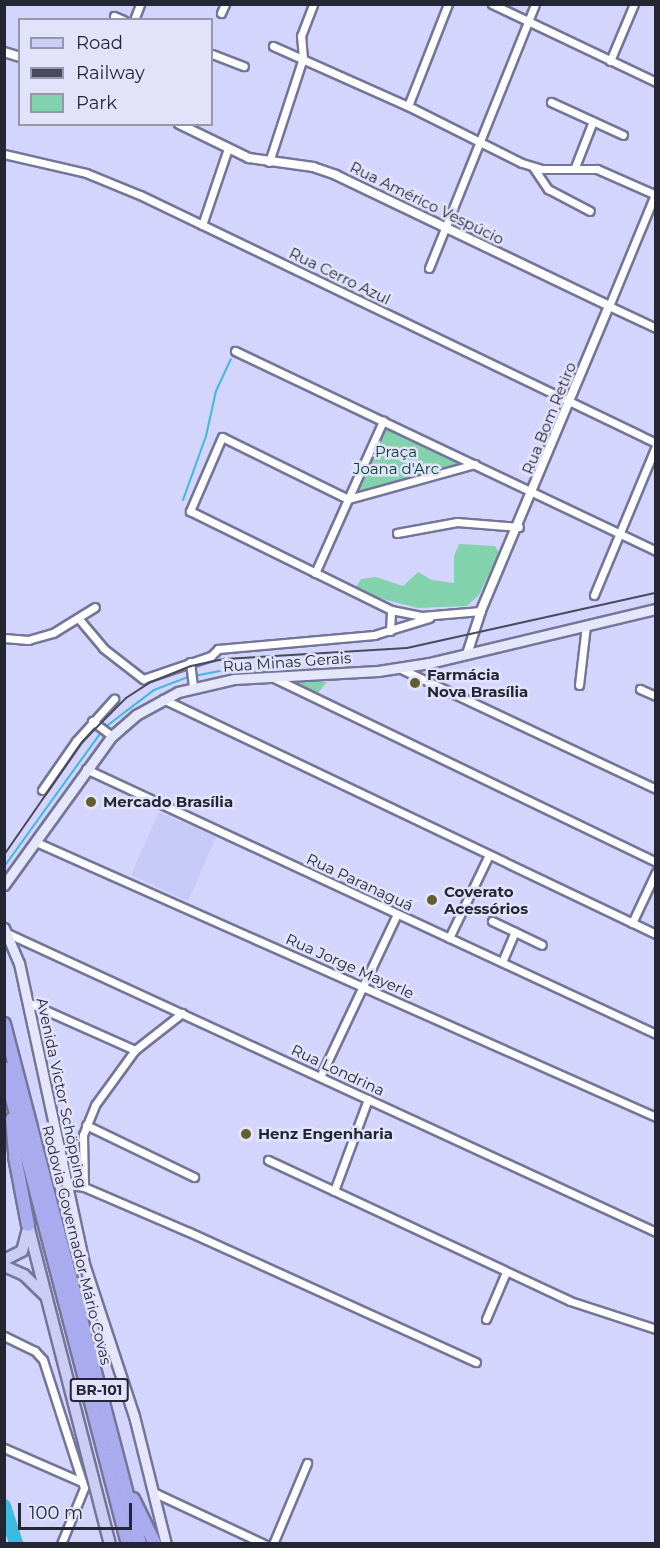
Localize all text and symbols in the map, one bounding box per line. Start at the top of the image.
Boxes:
legend [18,18,213,126]
text: Road [76,32,123,54]
text: Railway [76,62,145,84]
text: Park [76,92,117,114]
street label: Rua Américo Vespúcio [347,158,507,248]
street label: Rua Cerro Azul [286,244,394,308]
street label: Rua Bom Retiro [518,359,580,477]
park label: Praça Joana d'Arc [353,442,439,477]
street label: Rua Minas Gerais [222,649,352,675]
place label: Farmácia Nova Brasília [427,665,528,700]
marker: Farmácia Nova Brasília [408,676,422,690]
place label: Mercado Brasília [103,793,233,811]
marker: Mercado Brasília [84,795,98,809]
street label: Rua Paranaguá [304,849,416,915]
place label: Coverato Acessórios [444,882,528,917]
marker: Coverato Acessórios [425,893,439,907]
street label: Rua Jorge Mayerle [283,930,417,1002]
street label: Avenida Victor Schöpping [33,996,91,1190]
street label: Rua Londrina [288,1040,388,1100]
street label: Rodovia Governador Mário Covas [38,1123,116,1367]
place label: Henz Engenharia [258,1125,393,1143]
marker: Henz Engenharia [239,1127,253,1141]
road number: BR-101 [69,1379,129,1401]
scale bar [21,1491,135,1529]
text: 100 m [29,1502,83,1524]

